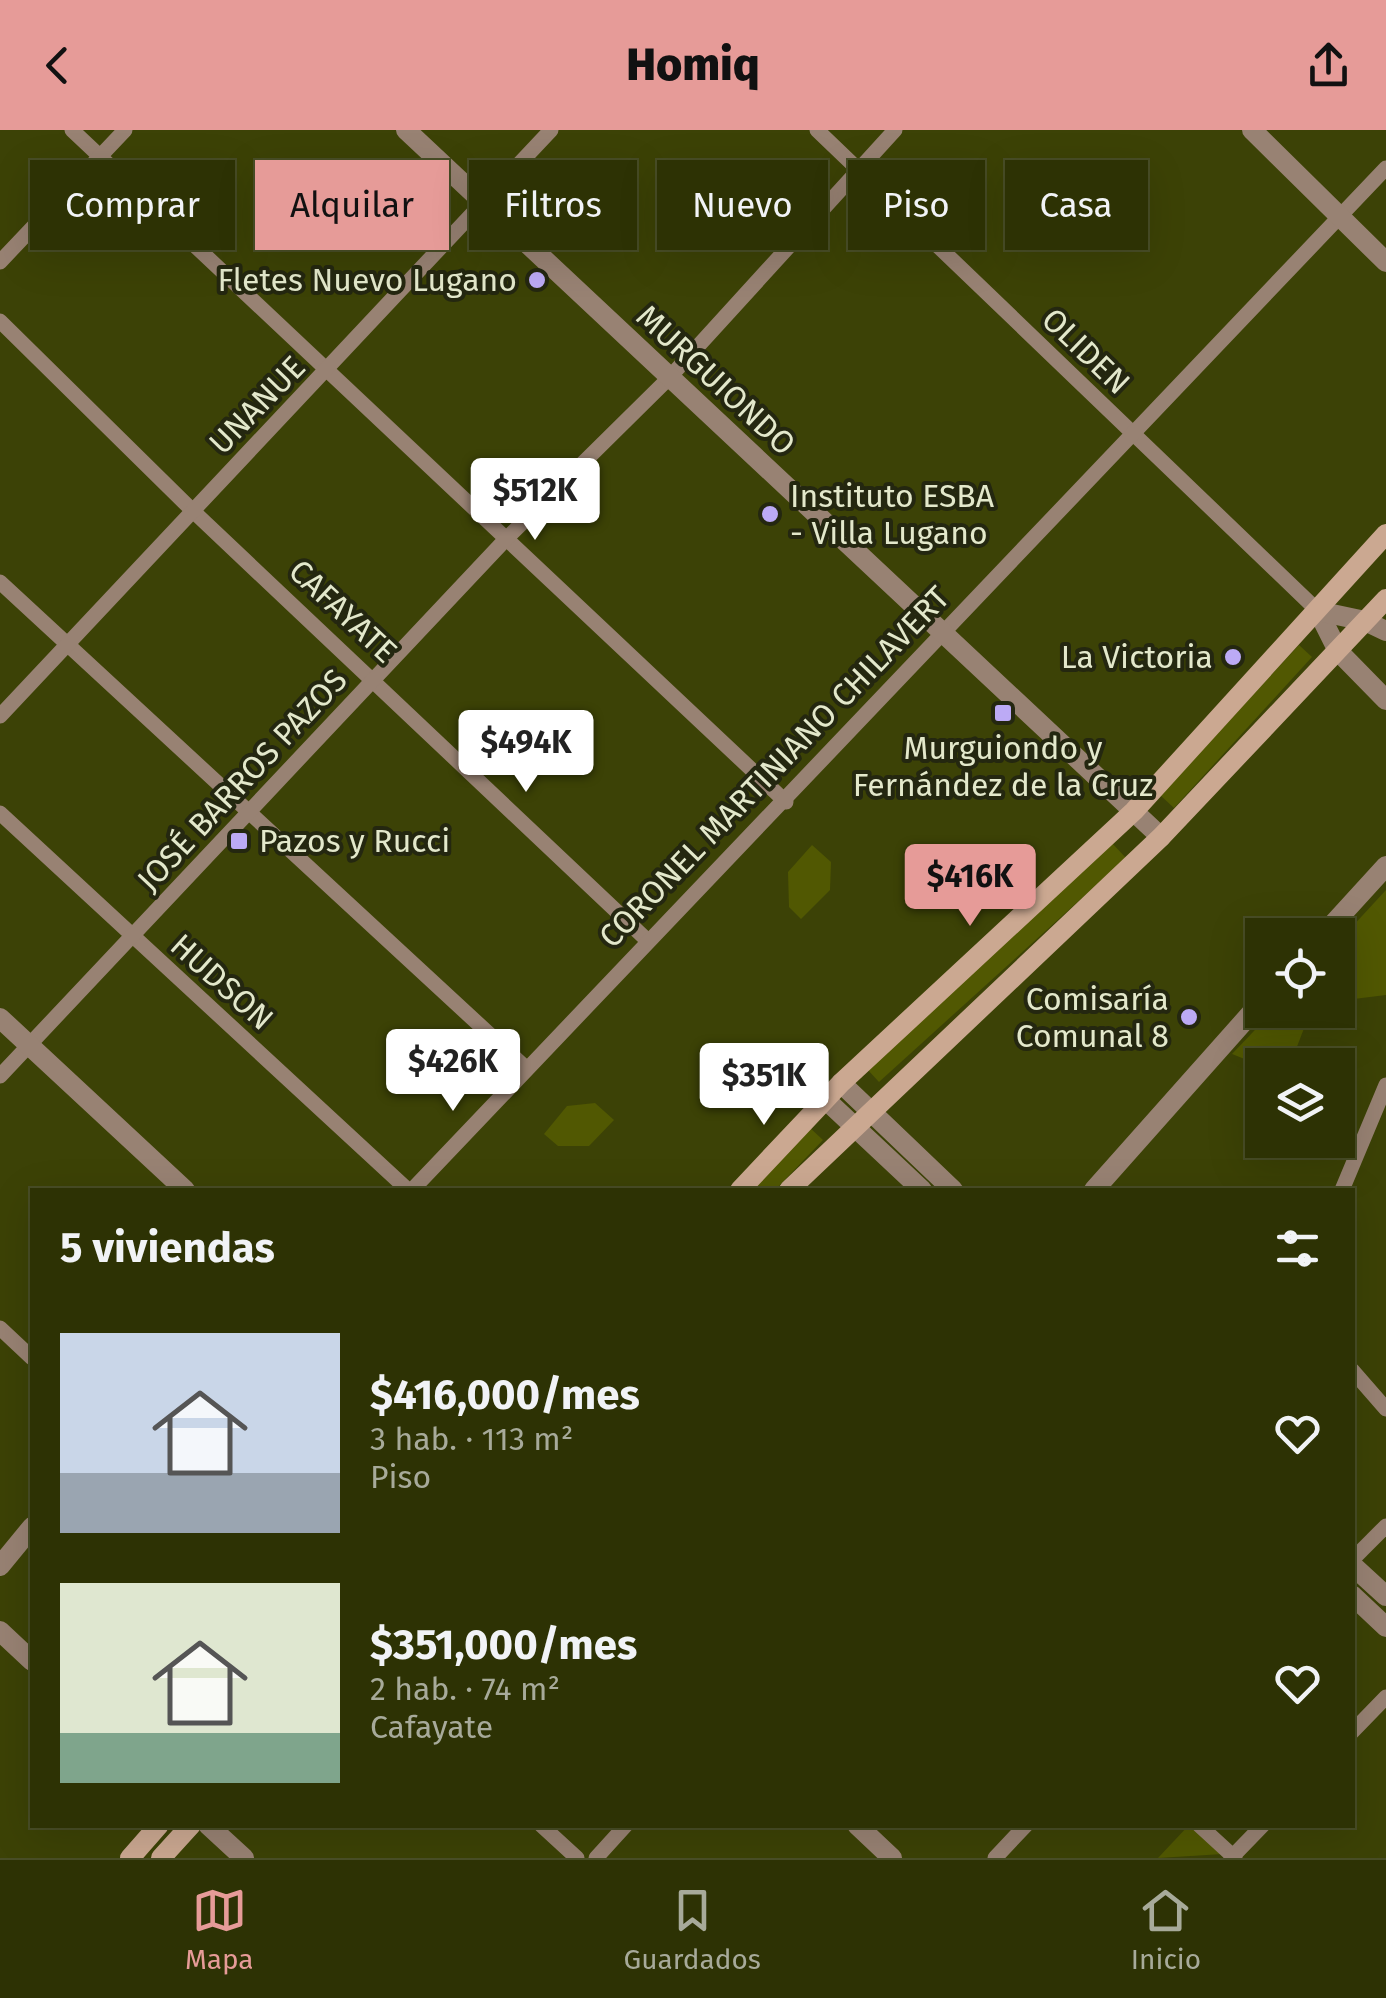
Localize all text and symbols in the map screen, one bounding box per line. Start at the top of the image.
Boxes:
icon: back [30,38,85,93]
text: Homiq [626,38,760,92]
icon: share [1301,38,1356,93]
chip: Comprar [30,160,235,250]
chip: Alquilar [255,160,449,250]
chip: Filtros [469,160,637,250]
chip: Nuevo [657,160,828,250]
chip: Piso [848,160,985,250]
chip: Casa [1005,160,1148,250]
place label: Fletes Nuevo Lugano [217,261,517,299]
marker: Fletes Nuevo Lugano [526,269,548,291]
street label: MURGUIONDO [629,297,803,463]
street label: OLIDEN [1034,300,1138,402]
street label: UNANUE [201,348,313,462]
pin: $512K [465,458,605,543]
text: $512K [493,471,577,509]
place label: Instituto ESBA - Villa Lugano [790,477,995,552]
marker: Instituto ESBA - Villa Lugano [759,503,781,525]
street label: CAFAYATE [281,552,405,670]
street label: CORONEL MARTINIANO CHILAVERT [591,578,957,955]
place label: La Victoria [1061,638,1213,676]
marker: La Victoria [1222,646,1244,668]
street label: JOSÉ BARROS PAZOS [129,661,355,899]
marker: Murguiondo y Fernández de la Cruz [992,702,1014,724]
pin: $494K [456,710,596,795]
text: $494K [481,723,571,761]
place label: Murguiondo y Fernández de la Cruz [853,729,1153,804]
place label: Pazos y Rucci [259,822,450,860]
marker: Pazos y Rucci [228,830,250,852]
pin: $416K [900,844,1040,929]
text: $416K [927,857,1013,895]
map controls [1245,918,1355,1158]
button: locate [1245,918,1355,1028]
street label: HUDSON [163,926,281,1038]
place label: Comisaría Comunal 8 [1016,980,1169,1055]
marker: Comisaría Comunal 8 [1178,1006,1200,1028]
pin: $426K [383,1029,523,1114]
text: $426K [408,1042,498,1080]
pin: $351K [694,1043,834,1128]
button: layers [1245,1048,1355,1158]
text: $351K [722,1056,806,1094]
icon: filters [1270,1221,1325,1276]
text: 5 viviendas [60,1223,275,1273]
text: $416,000/mes [370,1370,640,1420]
icon: home [140,1373,260,1493]
icon: heart [1270,1406,1325,1461]
text: 3 hab. · 113 m² [370,1420,573,1458]
text: Piso [370,1458,431,1496]
text: $351,000/mes [370,1620,637,1670]
icon: home [140,1623,260,1743]
icon: heart [1270,1656,1325,1711]
text: 2 hab. · 74 m² [370,1670,560,1708]
text: Cafayate [370,1708,493,1746]
tab: Mapa [185,1883,254,1976]
tab: Guardados [624,1883,761,1976]
tab: Inicio [1131,1883,1201,1976]

